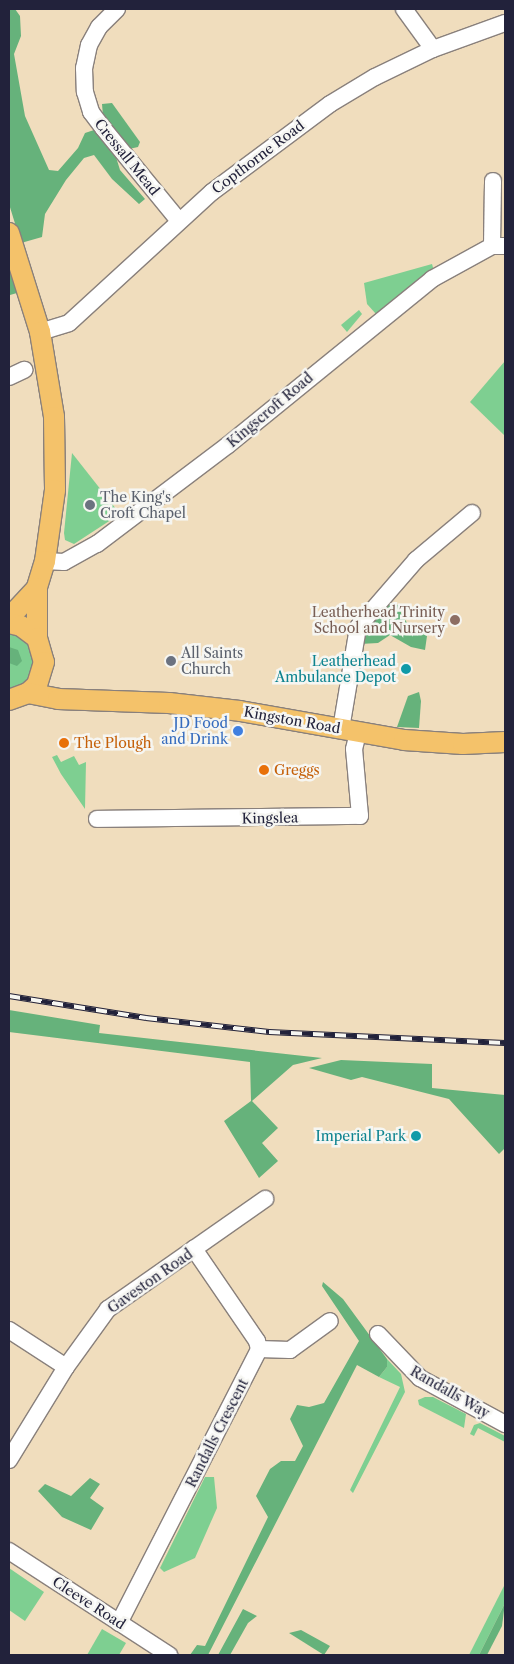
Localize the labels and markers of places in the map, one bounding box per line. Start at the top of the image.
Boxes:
place label: The King's Croft Chapel [100,489,186,522]
marker: The King's Croft Chapel [84,499,96,511]
place label: Leatherhead Trinity School and Nursery [311,604,445,636]
marker: Leatherhead Trinity School and Nursery [449,614,461,626]
place label: All Saints Church [181,645,243,678]
place label: Leatherhead Ambulance Depot [275,653,396,686]
marker: All Saints Church [165,655,177,667]
marker: Leatherhead Ambulance Depot [400,663,412,675]
place label: JD Food and Drink [161,715,228,748]
marker: JD Food and Drink [232,725,244,737]
place label: The Plough [74,735,152,751]
marker: The Plough [58,737,70,749]
place label: Greggs [274,762,320,778]
marker: Greggs [258,764,270,776]
place label: Imperial Park [315,1128,406,1144]
marker: Imperial Park [410,1130,422,1142]

